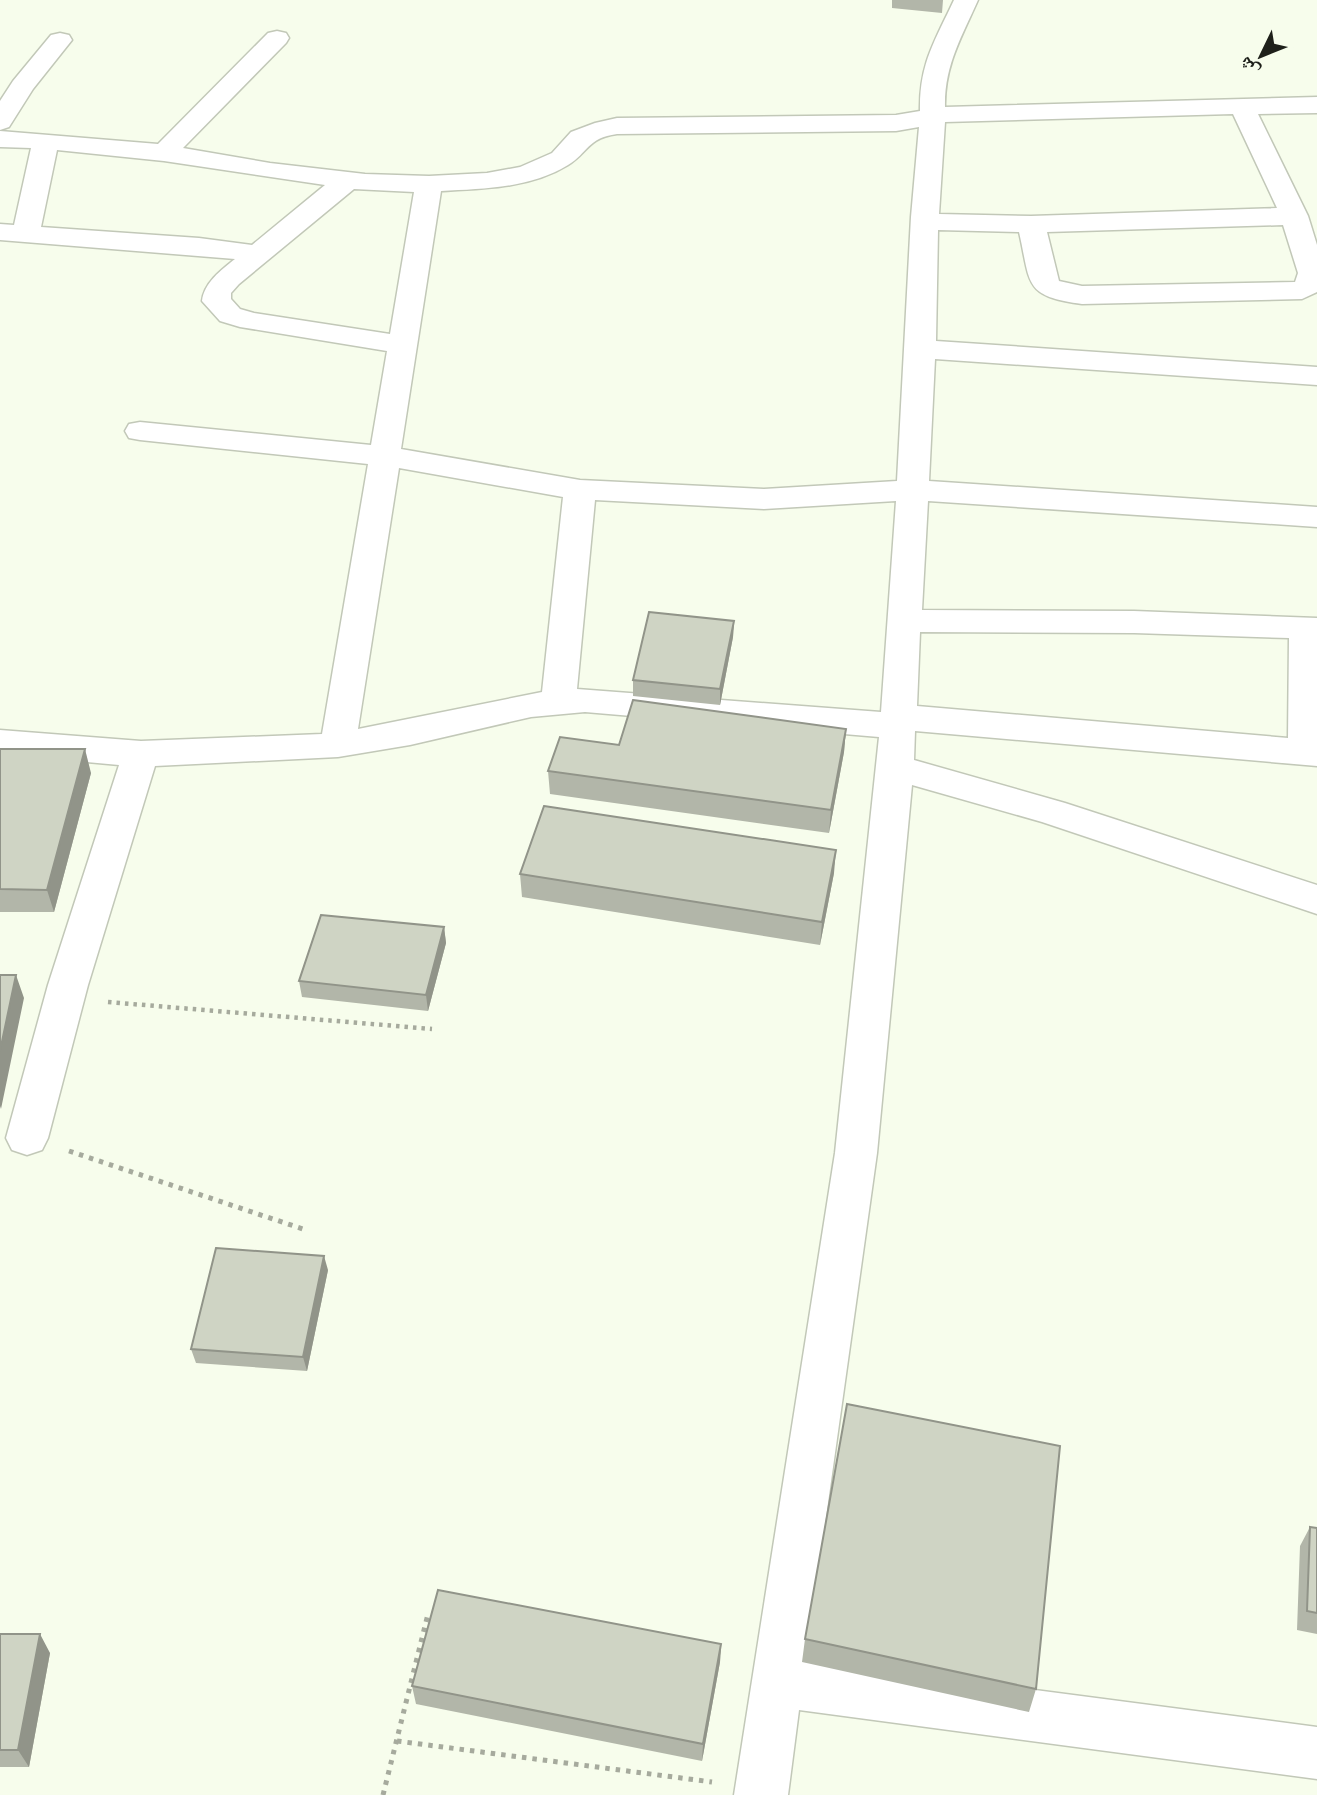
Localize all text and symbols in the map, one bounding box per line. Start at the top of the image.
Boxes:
north arrow [1226,21,1296,91]
text: ش [1234,52,1264,82]

